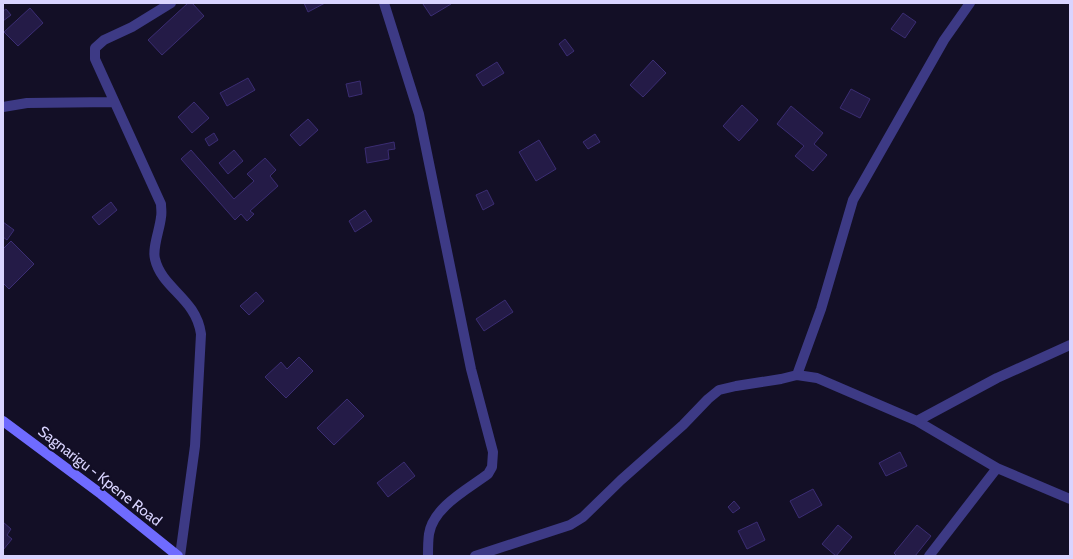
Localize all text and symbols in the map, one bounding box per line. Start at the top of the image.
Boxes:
street label: Sagnarigu - Kpene Road [35,422,165,530]

